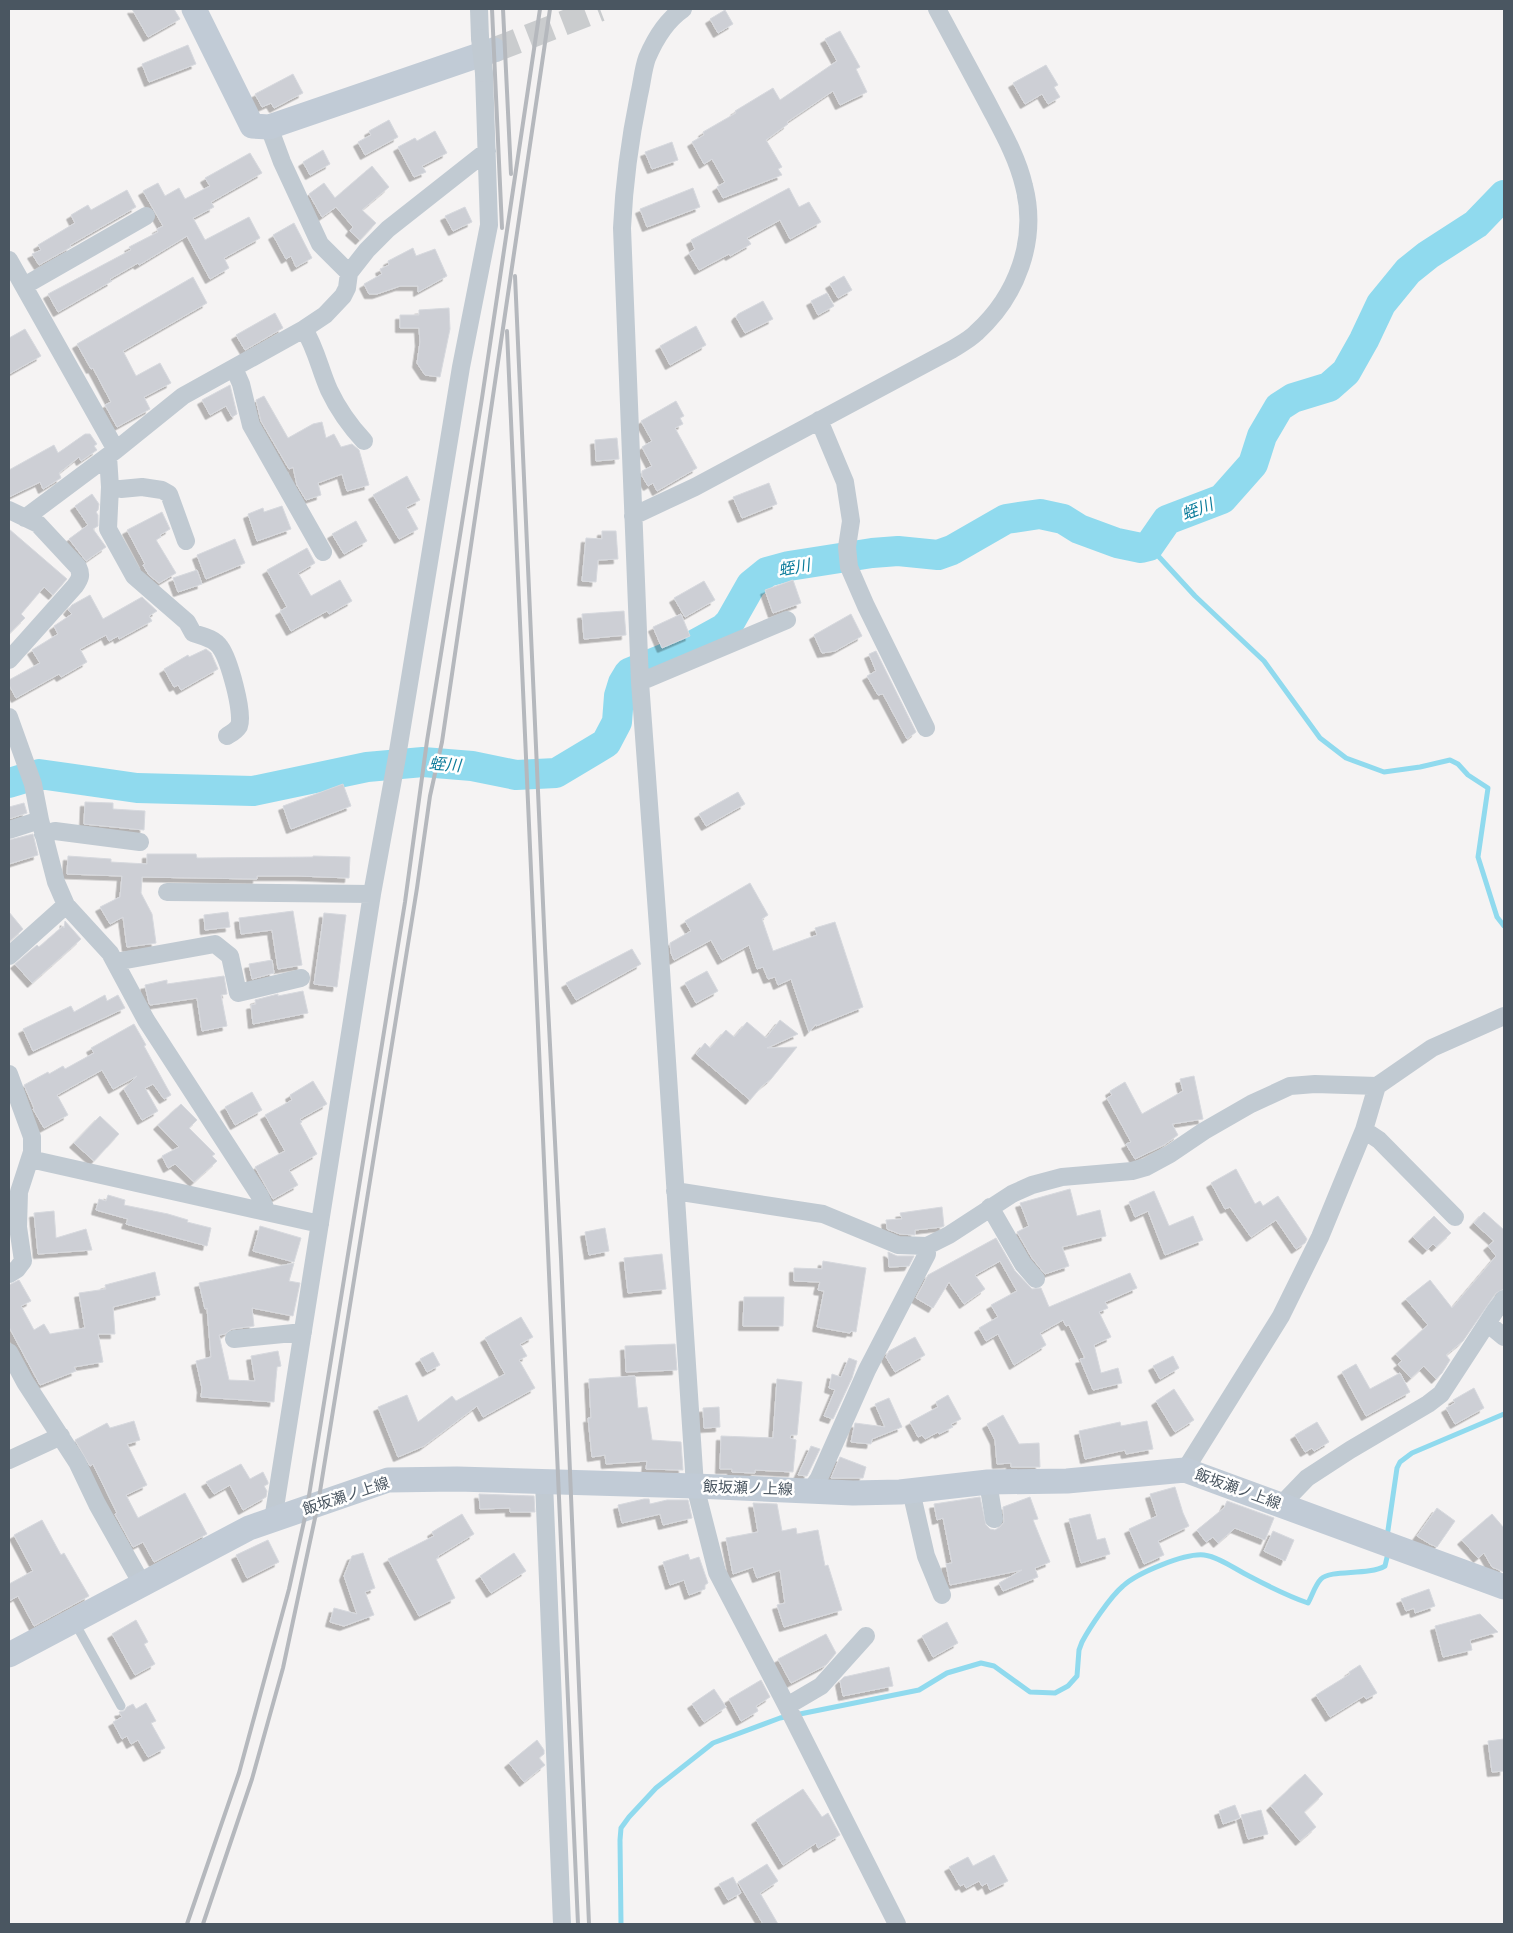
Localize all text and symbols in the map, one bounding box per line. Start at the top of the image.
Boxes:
water label: 蛭川 [1179,494,1217,524]
water label: 蛭川 [777,555,813,580]
water label: 蛭川 [428,754,464,775]
street label: 飯坂瀬ノ上線 [1193,1465,1283,1513]
street label: 飯坂瀬ノ上線 [300,1474,392,1518]
street label: 飯坂瀬ノ上線 [703,1477,793,1499]

